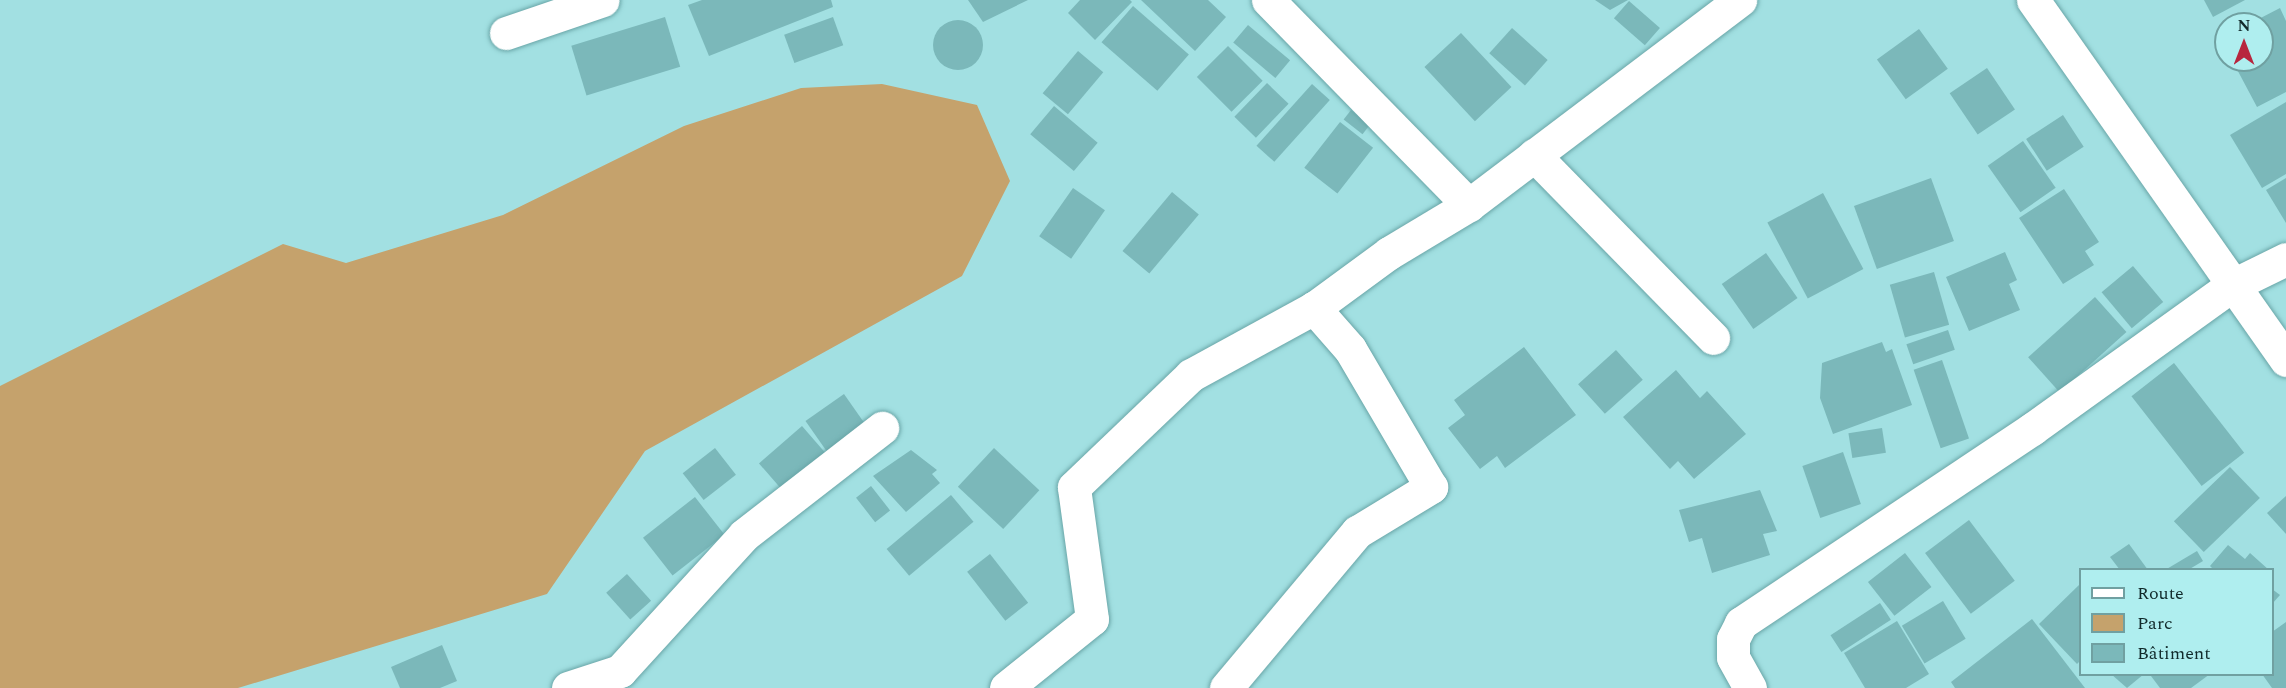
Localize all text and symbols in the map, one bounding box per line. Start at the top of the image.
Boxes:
north arrow [2214,12,2274,72]
text: N [2237,14,2251,38]
legend [2079,568,2274,676]
text: Route [2137,580,2184,607]
text: Parc [2137,610,2173,637]
text: Bâtiment [2137,640,2211,667]

